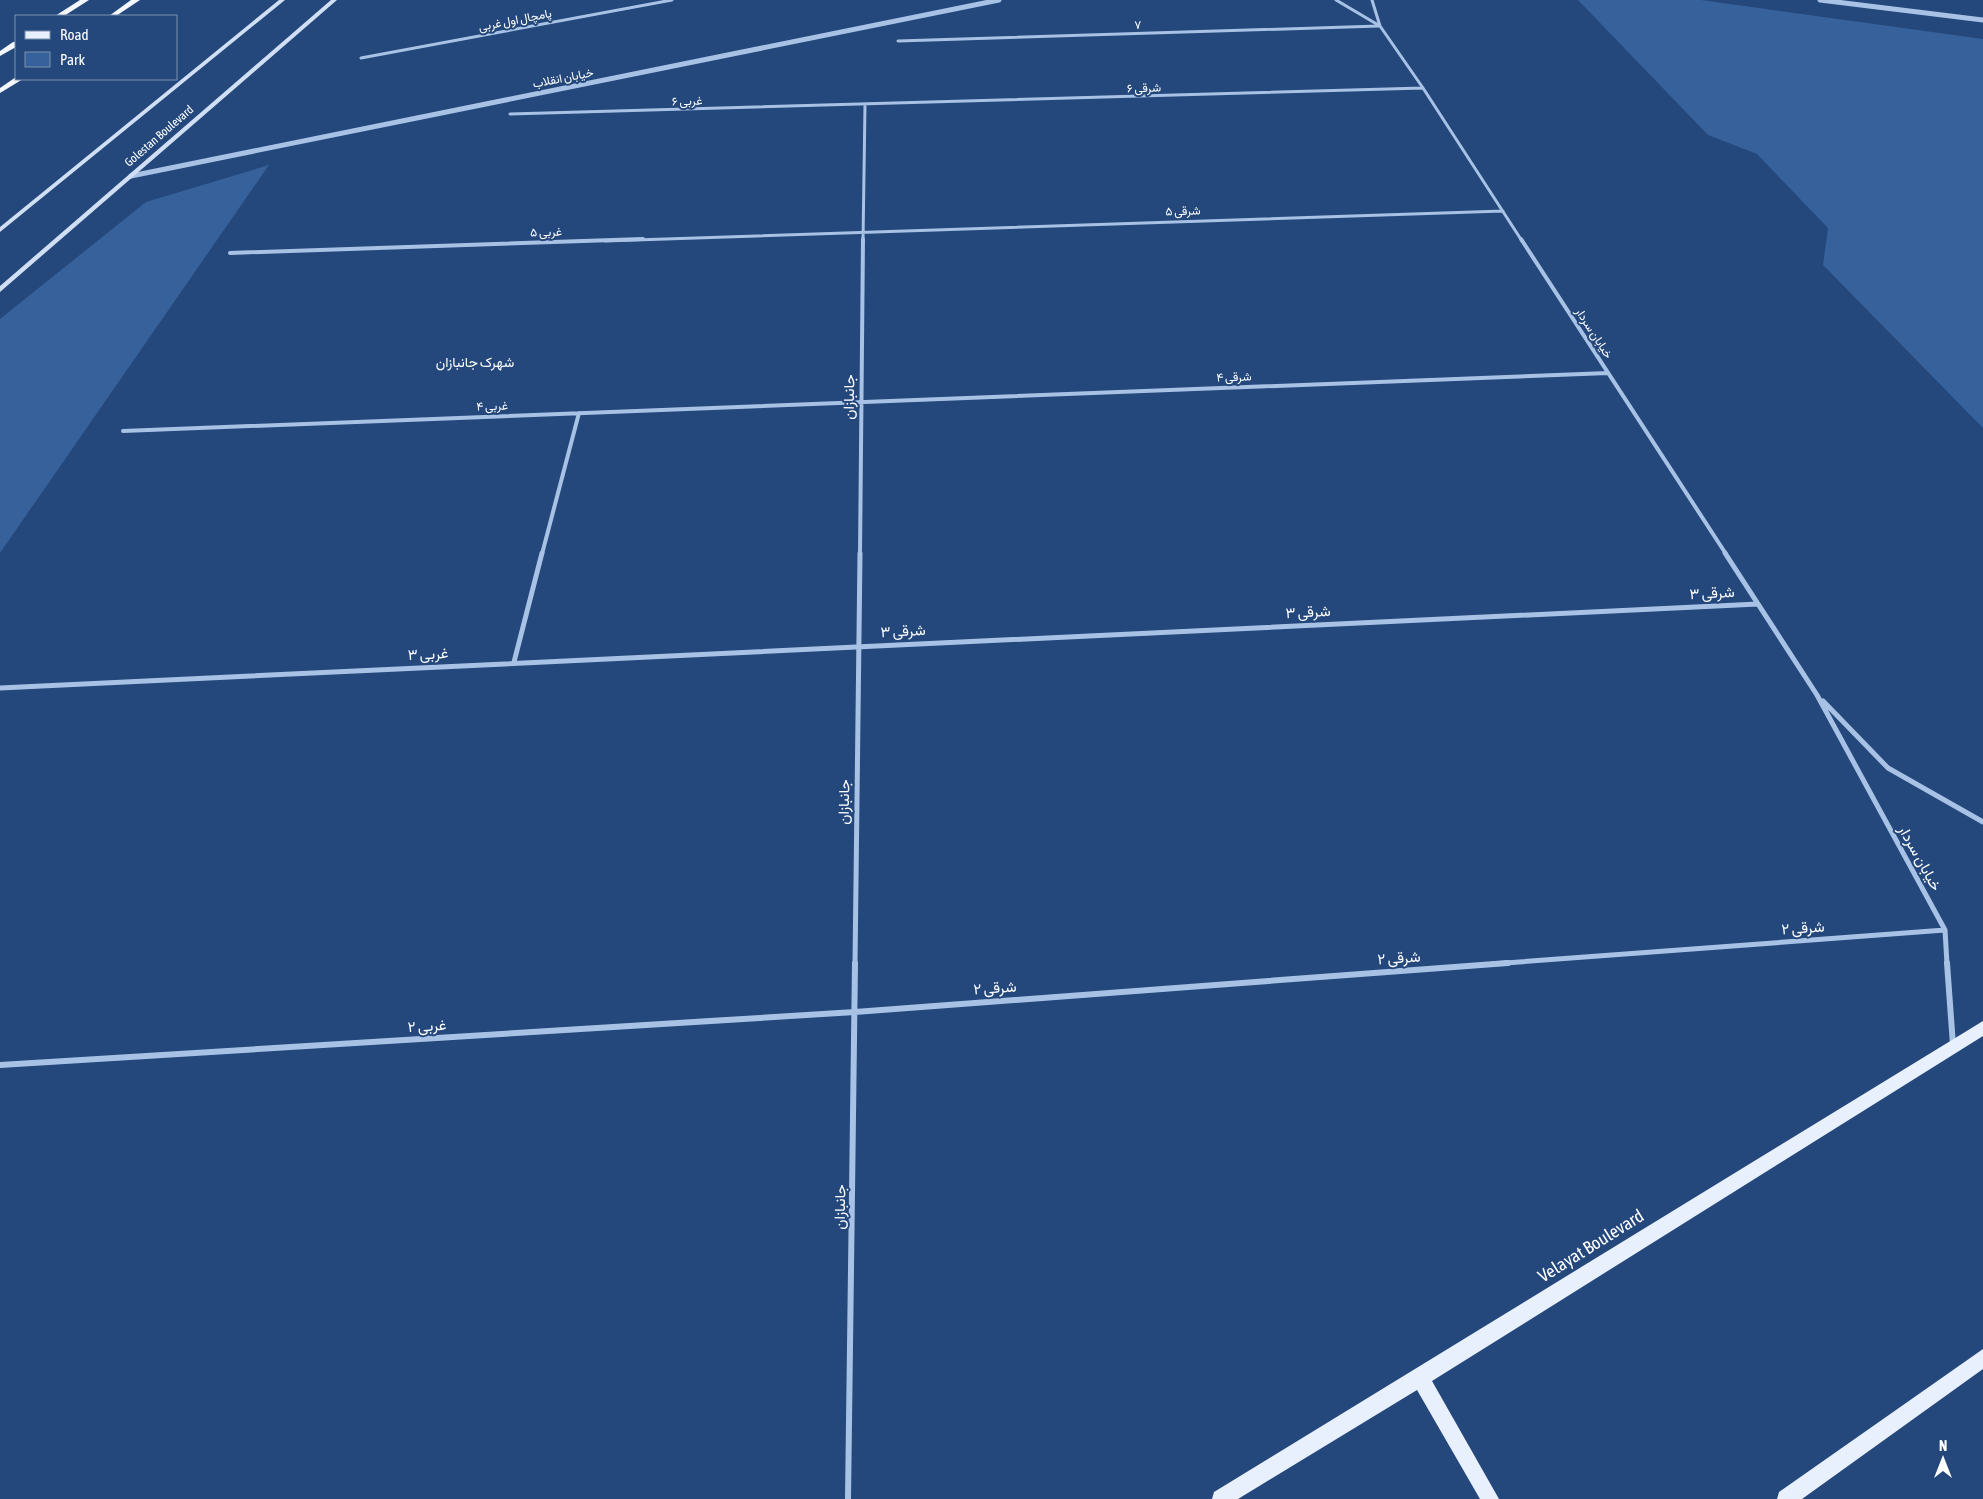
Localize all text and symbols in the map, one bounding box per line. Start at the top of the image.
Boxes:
street label: پامچال اول غربی [477,6,553,35]
legend [15,15,178,80]
street label: ۷ [1134,18,1142,32]
text: Road [60,26,89,43]
text: Park [60,51,85,68]
street label: خیابان انقلاب [531,65,595,91]
street label: ۶ شرقی [1127,80,1161,97]
street label: ۶ غربی [671,93,703,110]
street label: Golestan Boulevard [122,102,196,170]
street label: ۵ شرقی [1165,203,1201,220]
street label: ۵ غربی [530,224,562,241]
street label: خیابان سردار [1571,304,1616,362]
district label: شهرک جانبازان [436,354,514,371]
street label: ۴ شرقی [1216,369,1252,386]
street label: جانبازان [840,374,858,420]
street label: ۴ غربی [476,398,508,415]
street label: ۳ شرقی [1689,583,1735,604]
street label: ۳ شرقی [1285,602,1331,623]
street label: ۳ شرقی [880,621,926,642]
street label: ۳ غربی [407,644,449,665]
street label: جانبازان [835,779,853,825]
street label: خیابان سردار [1894,821,1945,894]
street label: ۲ شرقی [1781,918,1825,939]
street label: ۲ شرقی [1377,948,1421,969]
street label: ۲ شرقی [973,978,1017,999]
street label: ۲ غربی [407,1016,447,1037]
street label: جانبازان [831,1184,849,1230]
street label: Velayat Boulevard [1534,1205,1647,1286]
north arrow [1918,1434,1968,1484]
text: N [1939,1438,1947,1454]

